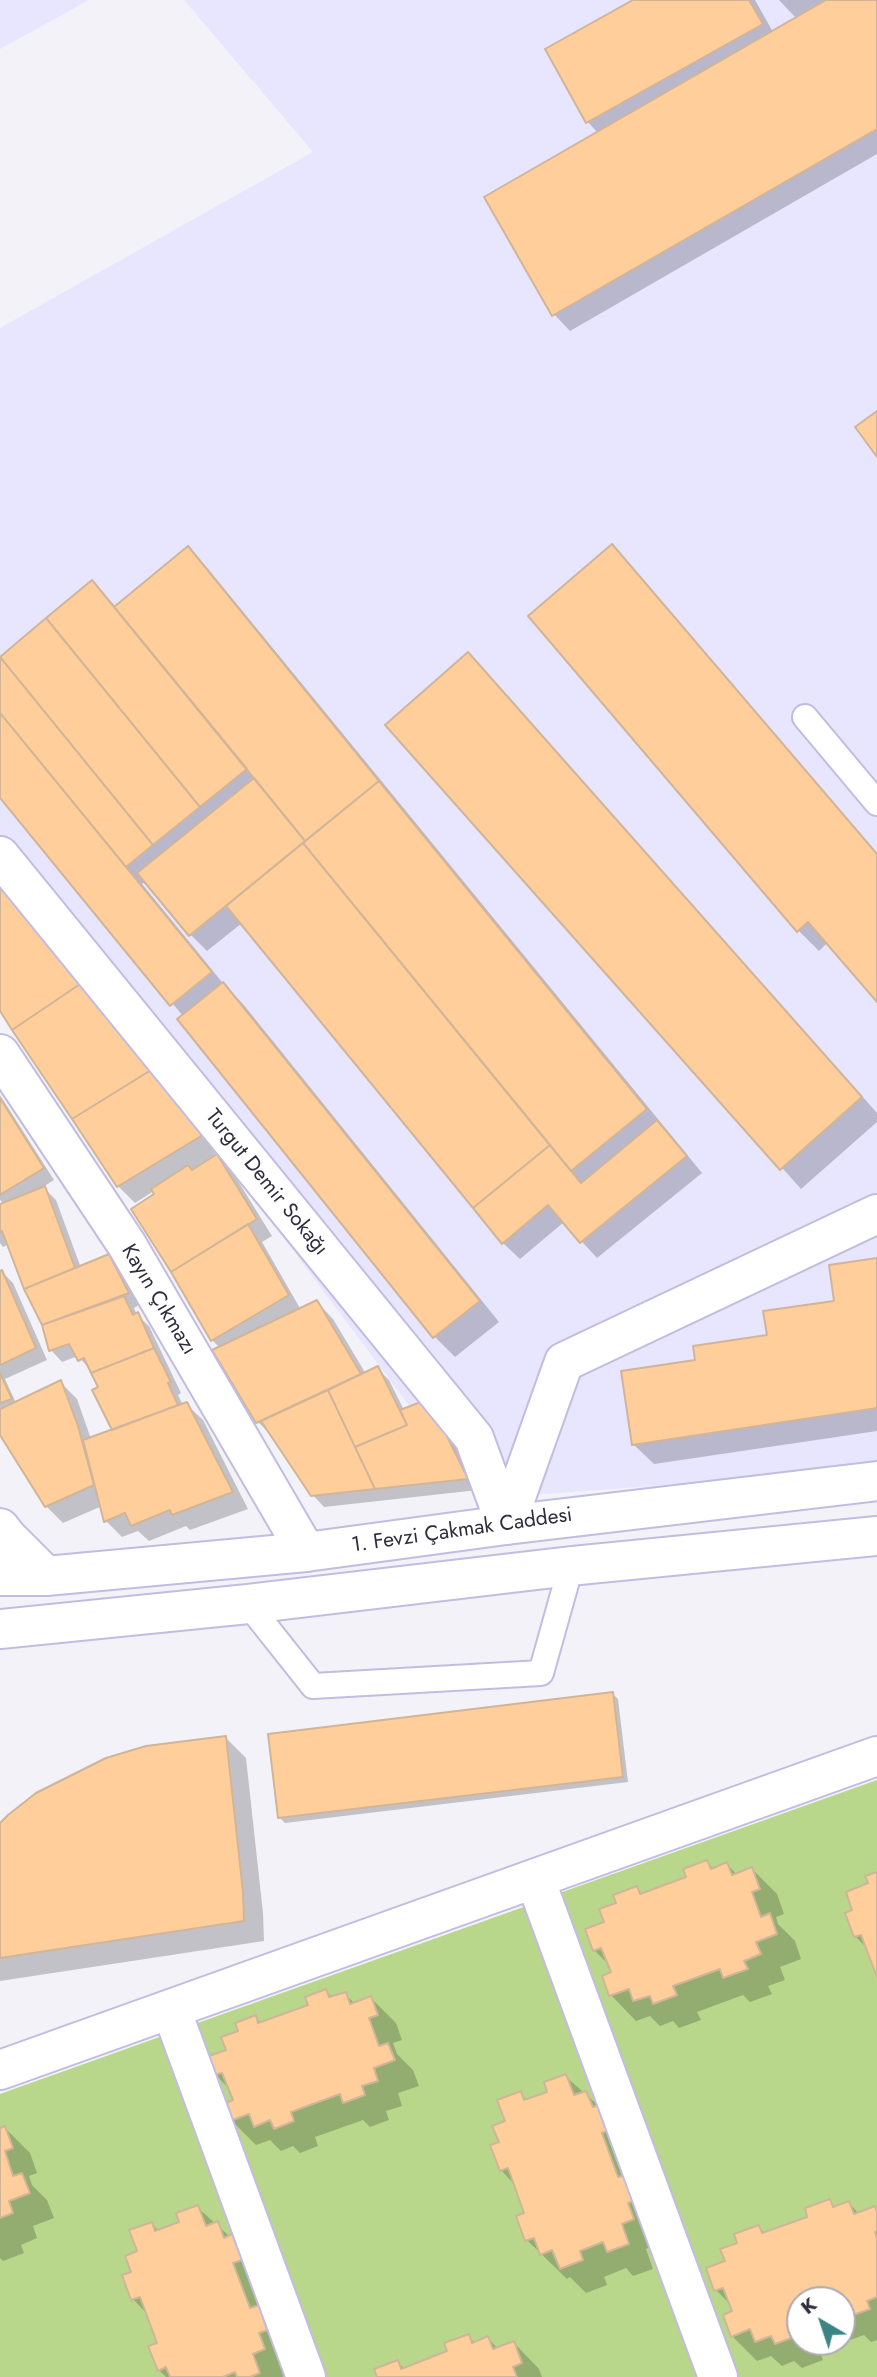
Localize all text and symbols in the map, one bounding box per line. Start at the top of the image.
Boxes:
street label: Turgut Demir Sokağı [199,1105,333,1261]
street label: Kayın Çıkmazı [115,1240,201,1360]
street label: 1. Fevzi Çakmak Caddesi [350,1503,574,1559]
north arrow [786,2286,856,2356]
text: K [795,2291,822,2321]

